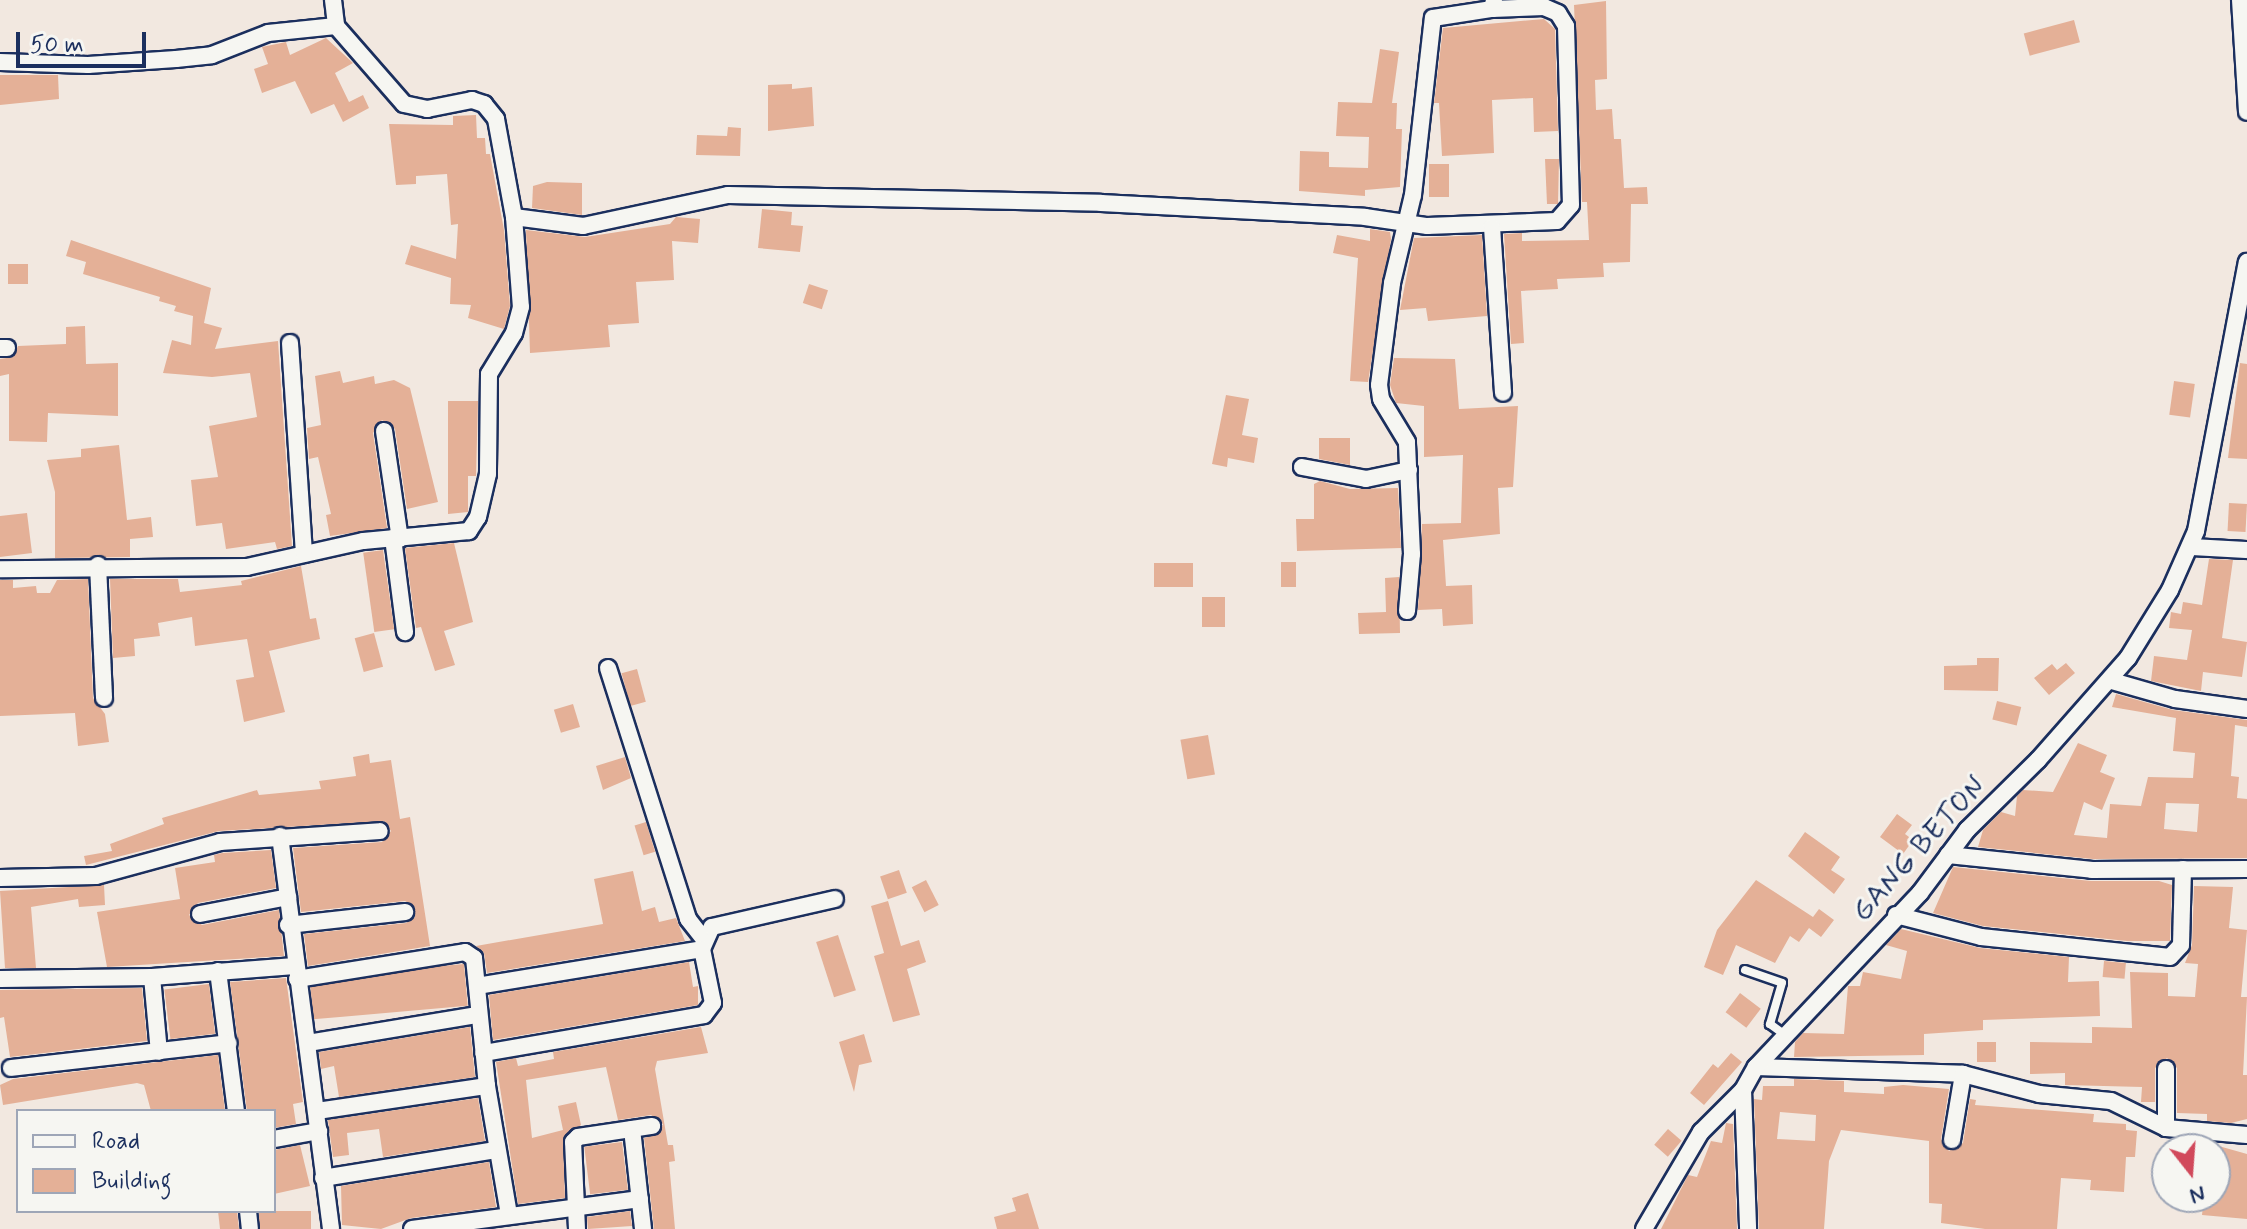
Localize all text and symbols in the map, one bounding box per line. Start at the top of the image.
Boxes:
scale bar [20,16,150,66]
text: 50 m [30,30,84,61]
street label: GANG BETON [1844,769,1994,929]
legend [16,1109,276,1213]
text: Road [92,1126,140,1157]
north arrow [2151,1133,2231,1213]
text: Building [92,1166,172,1197]
text: N [2186,1179,2209,1210]

